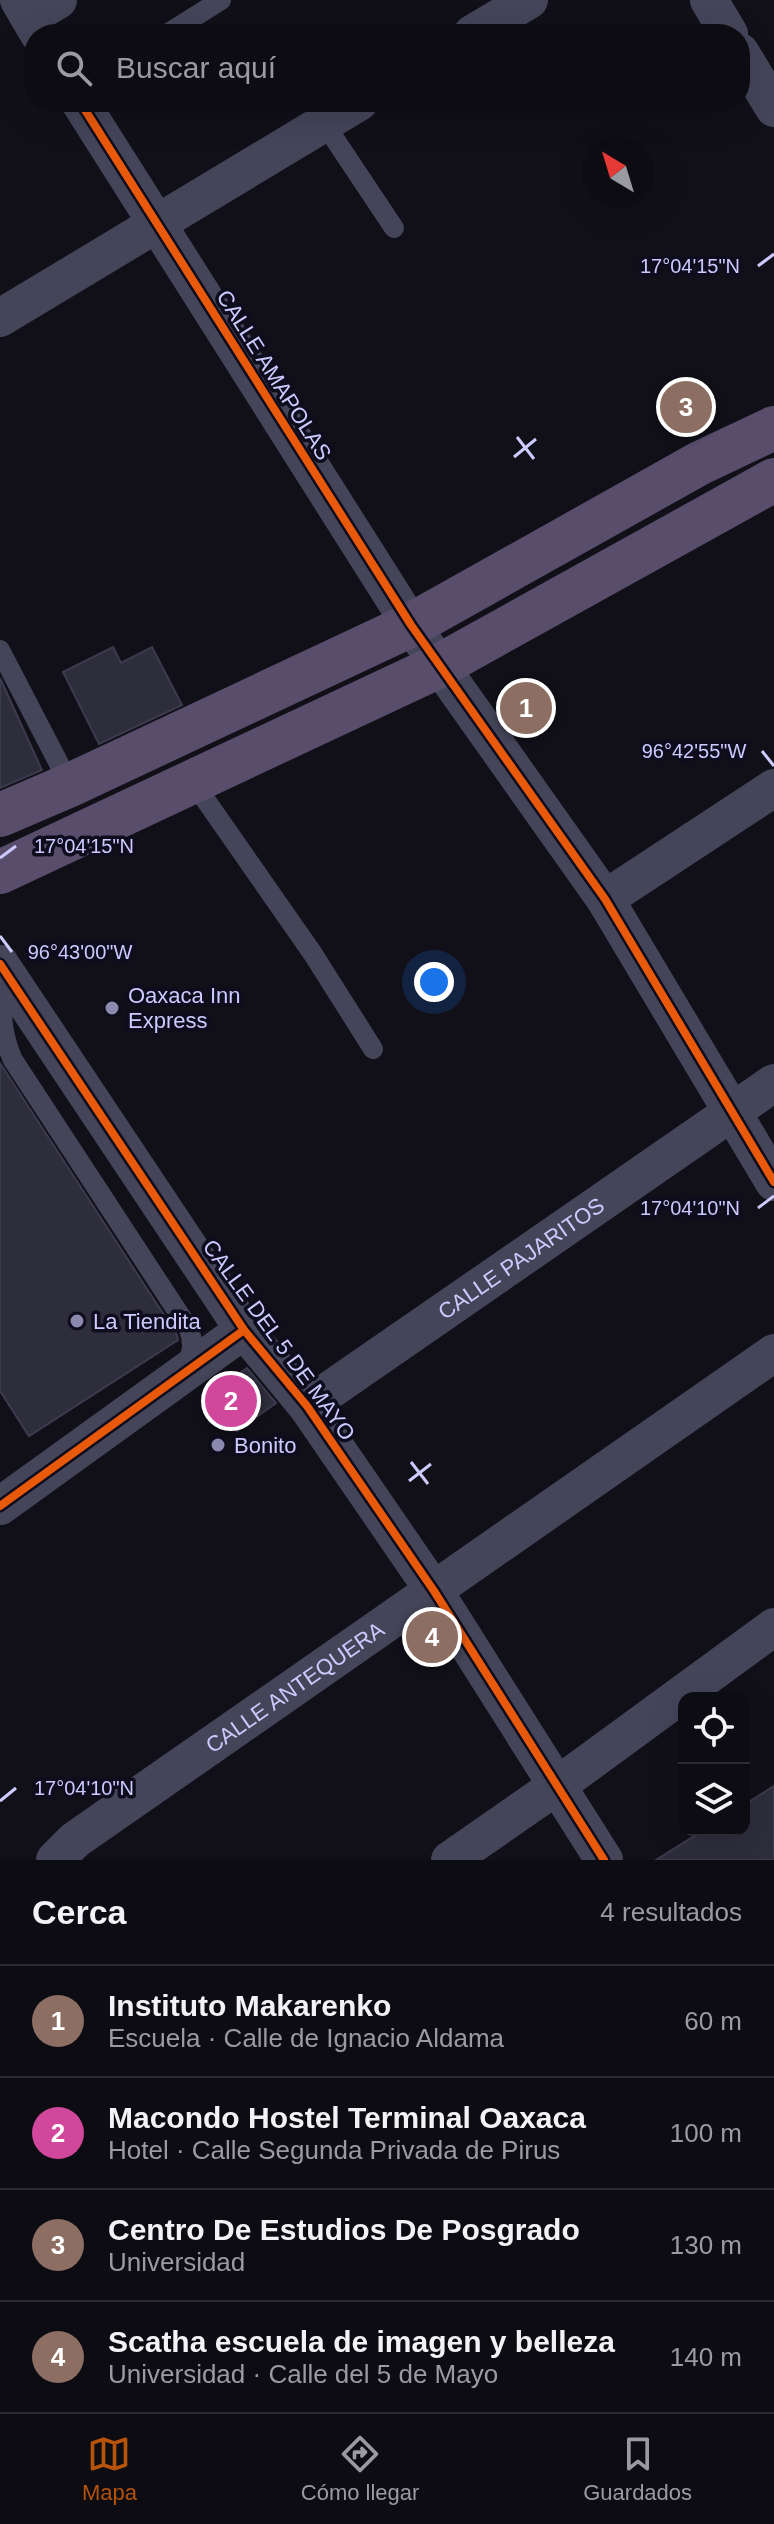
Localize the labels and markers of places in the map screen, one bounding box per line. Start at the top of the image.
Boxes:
pin: 3 [660,377,712,437]
pin: 1 [500,678,552,738]
place label: Oaxaca Inn Express [128,983,241,1033]
marker: Oaxaca Inn Express [103,999,121,1017]
place label: La Tiendita [93,1309,201,1334]
marker: La Tiendita [68,1312,86,1330]
pin: 2 [205,1371,257,1431]
place label: Bonito [234,1433,296,1458]
marker: Bonito [209,1436,227,1454]
pin: 4 [406,1607,458,1667]

